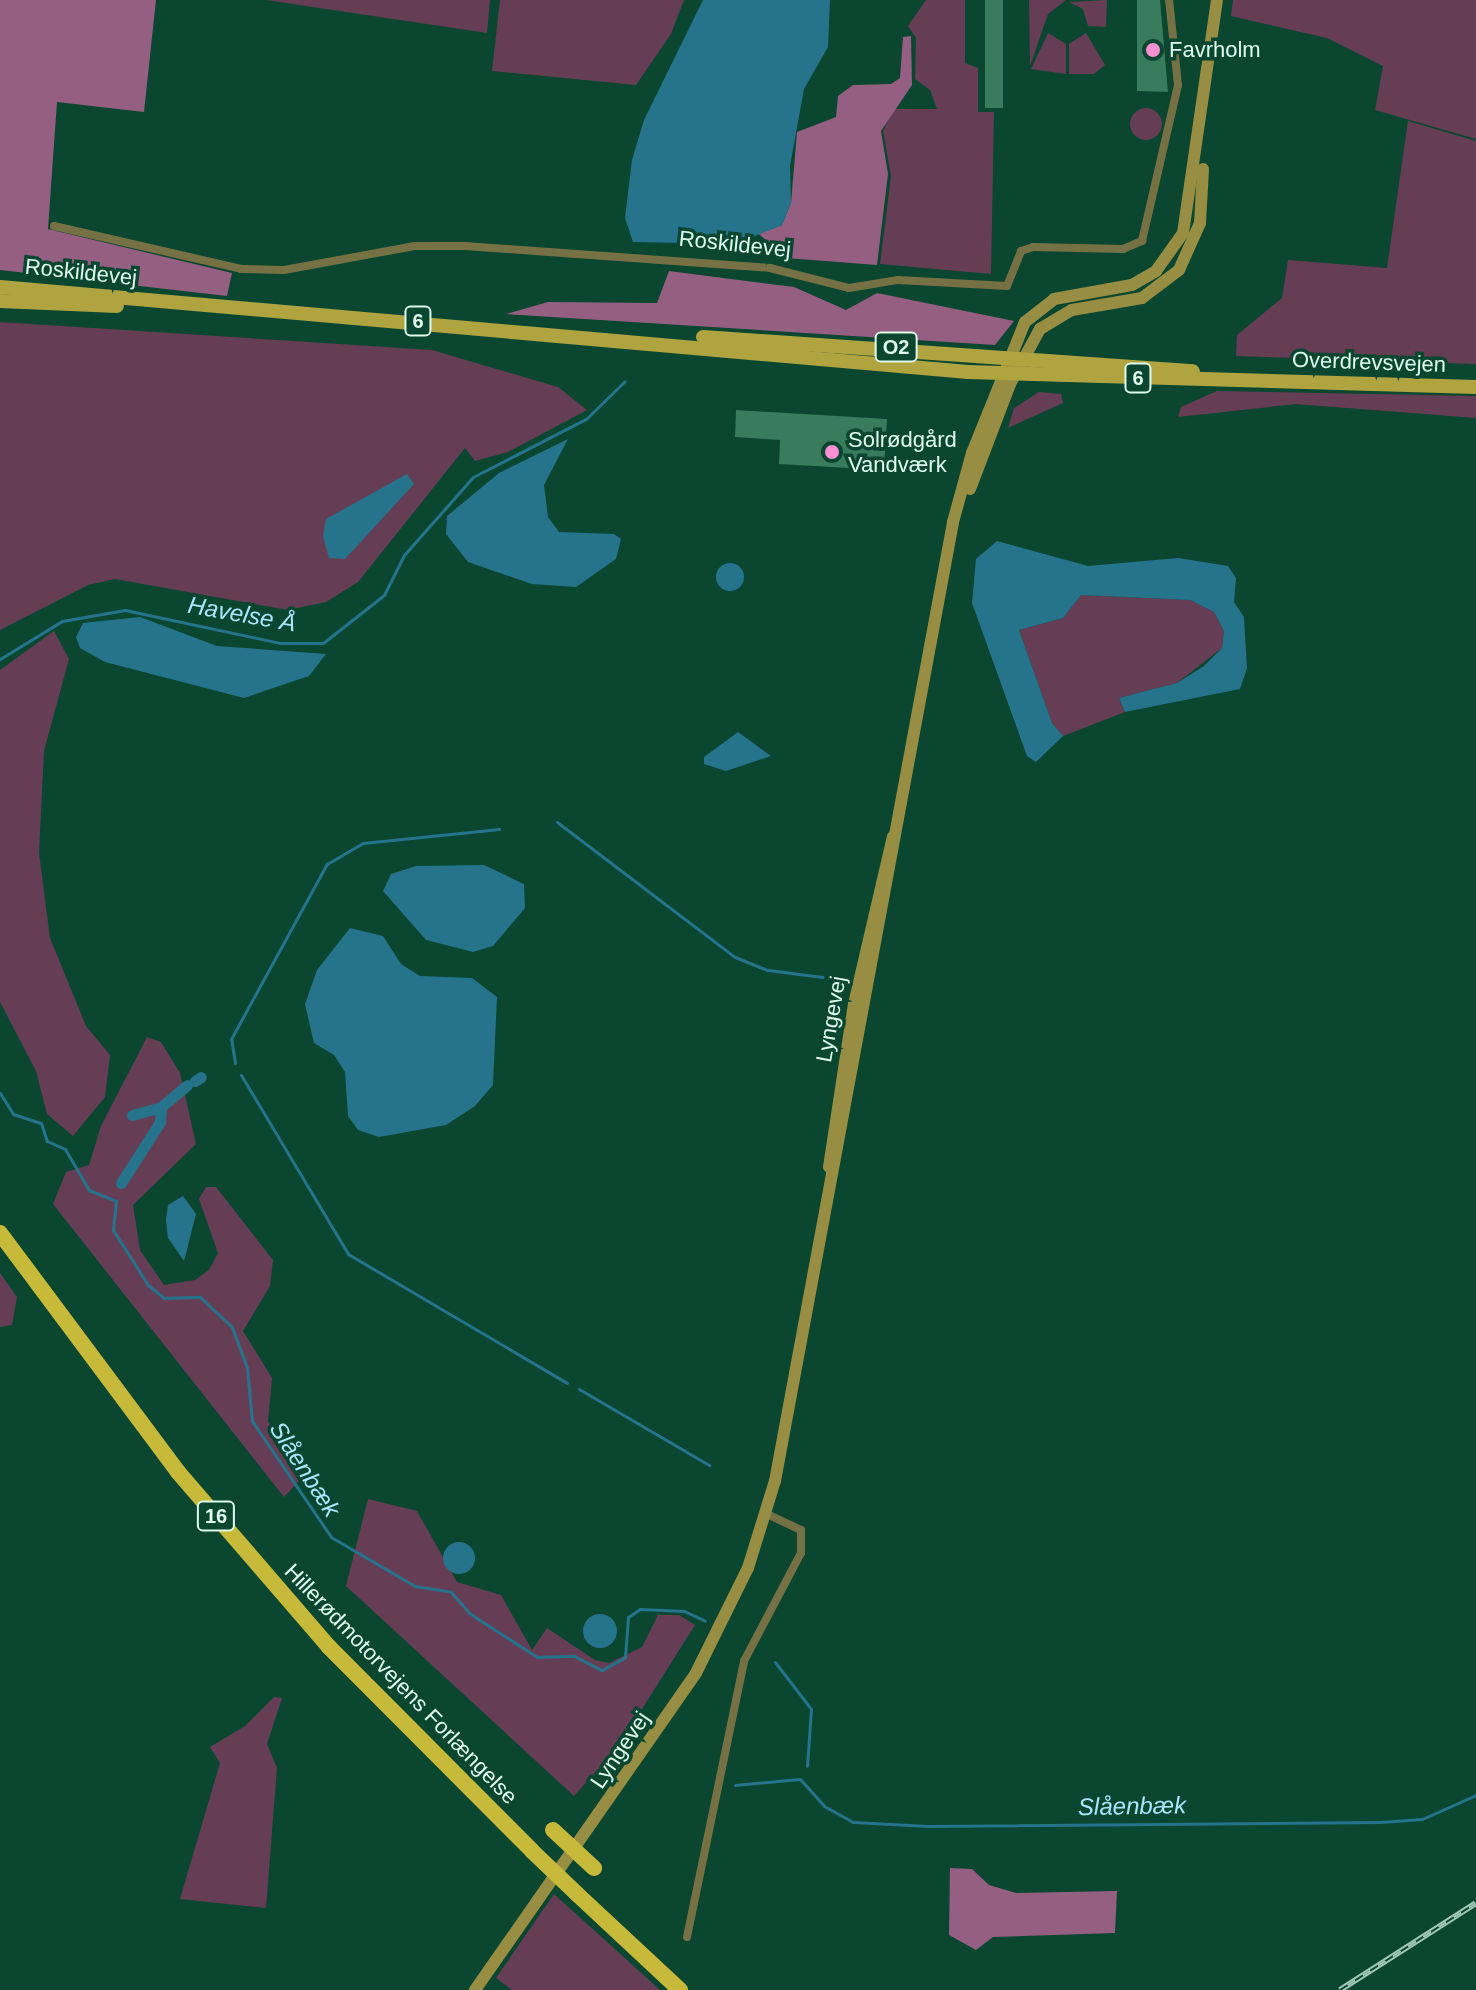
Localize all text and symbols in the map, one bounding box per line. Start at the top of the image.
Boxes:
place label: Favrholm [1169,37,1261,63]
marker: Favrholm [1144,41,1162,59]
street label: Roskildevej [678,225,792,263]
street label: Roskildevej [24,253,138,291]
road number: 6 [404,305,432,337]
road number: O2 [874,331,918,363]
street label: Overdrevsvejen [1292,346,1446,378]
road number: 6 [1124,362,1152,394]
place label: Solrødgård Vandværk [848,426,957,478]
marker: Solrødgård Vandværk [823,443,841,461]
water label: Havelse Å [186,590,298,638]
street label: Lyngevej [810,974,852,1064]
water label: Slåenbæk [263,1416,347,1522]
road number: 16 [196,1500,236,1532]
street label: Hillerødmotorvejens Forlængelse [279,1558,523,1810]
street label: Lyngevej [585,1706,655,1794]
water label: Slåenbæk [1078,1791,1186,1821]

